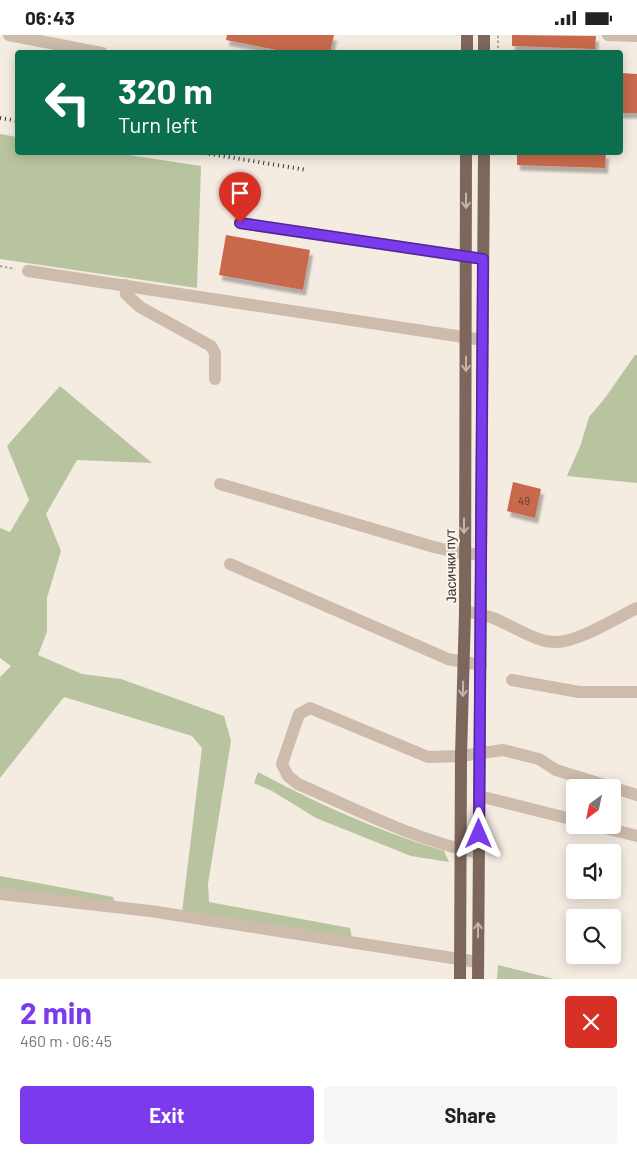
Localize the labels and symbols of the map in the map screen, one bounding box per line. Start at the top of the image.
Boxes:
pin [219,172,261,223]
one-way arrow [461,192,471,209]
one-way arrow [461,355,470,371]
house number: 49 [518,494,530,507]
one-way arrow [459,518,469,534]
street label: Јасички пут [441,528,459,603]
one-way arrow [458,680,468,696]
north arrow [566,779,621,834]
position arrow [452,807,504,859]
one-way arrow [473,923,483,939]

